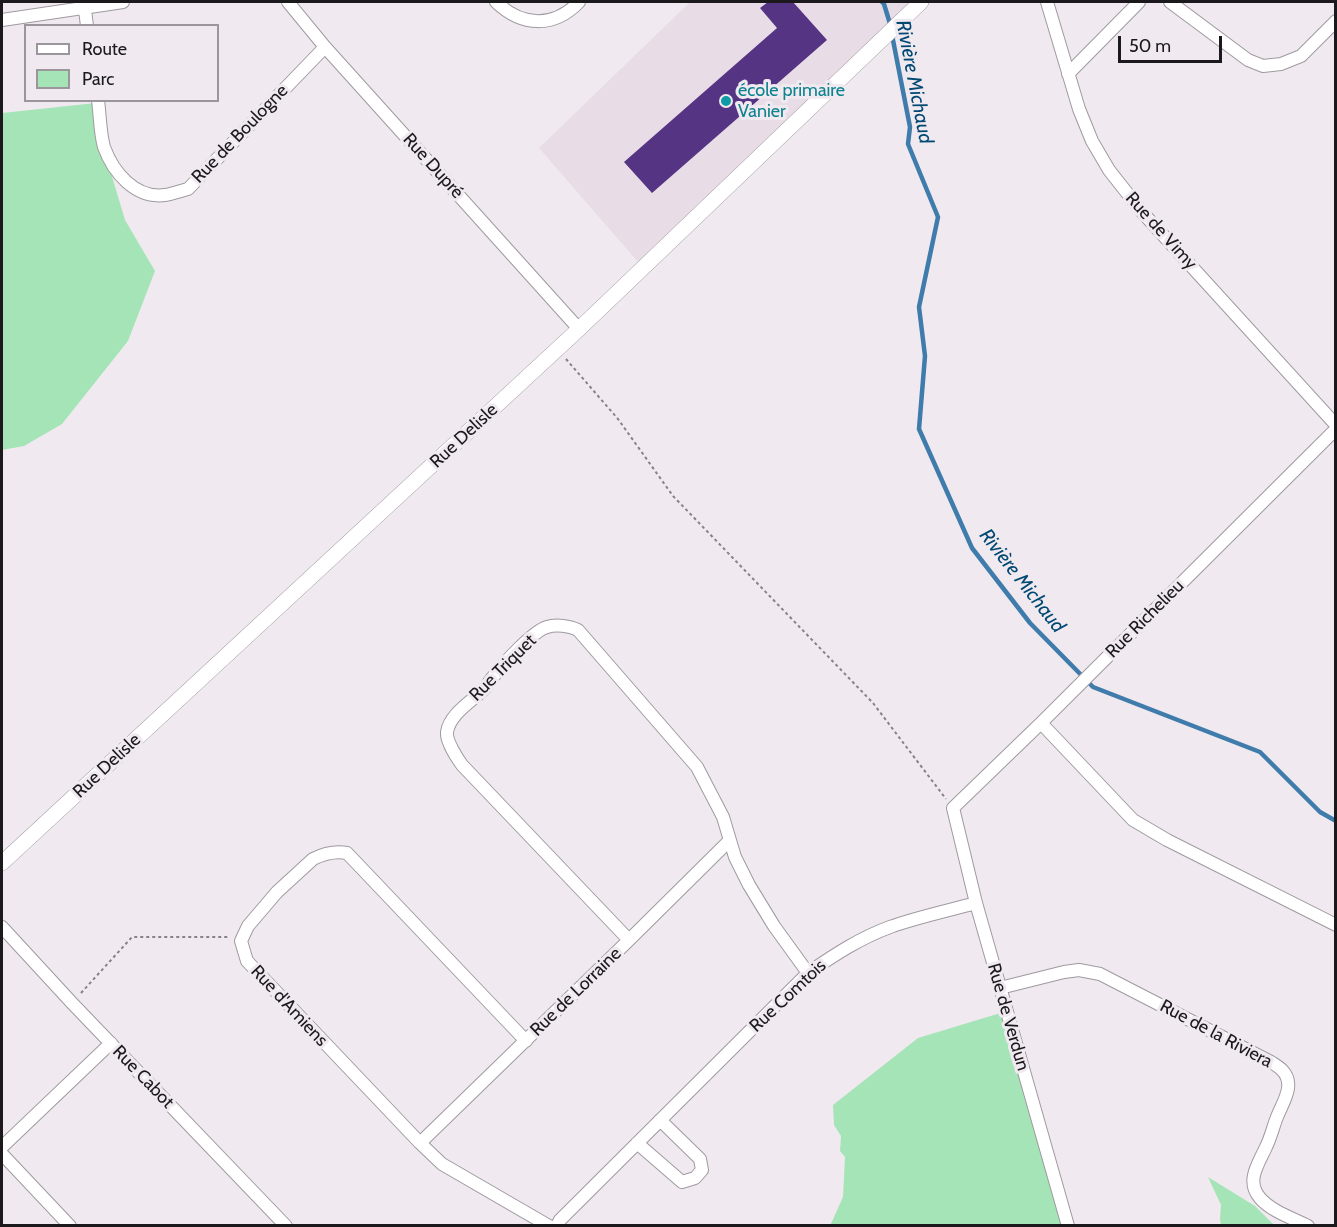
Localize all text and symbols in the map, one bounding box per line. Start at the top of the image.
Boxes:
water label: Rivière Michaud [890,18,938,146]
legend [24,24,219,102]
scale bar [1121,24,1224,62]
text: 50 m [1129,35,1171,57]
text: Route [82,38,127,60]
text: Parc [82,68,114,90]
street label: Rue de Boulogne [187,80,293,188]
place label: école primaire Vanier [738,80,845,122]
marker: école primaire Vanier [719,94,733,108]
street label: Rue Dupré [398,129,468,203]
street label: Rue de Vimy [1121,188,1201,274]
street label: Rue Delisle [426,399,502,473]
water label: Rivière Michaud [974,524,1070,638]
street label: Rue Richelieu [1101,575,1189,663]
street label: Rue Triquet [465,630,541,706]
street label: Rue Delisle [69,729,145,803]
street label: Rue de Lorraine [526,943,626,1041]
street label: Rue Comtois [745,955,831,1037]
street label: Rue d'Amiens [246,961,332,1051]
street label: Rue de Verdun [982,961,1034,1073]
street label: Rue de la Riviera [1156,995,1276,1073]
street label: Rue Cabot [108,1041,178,1113]

